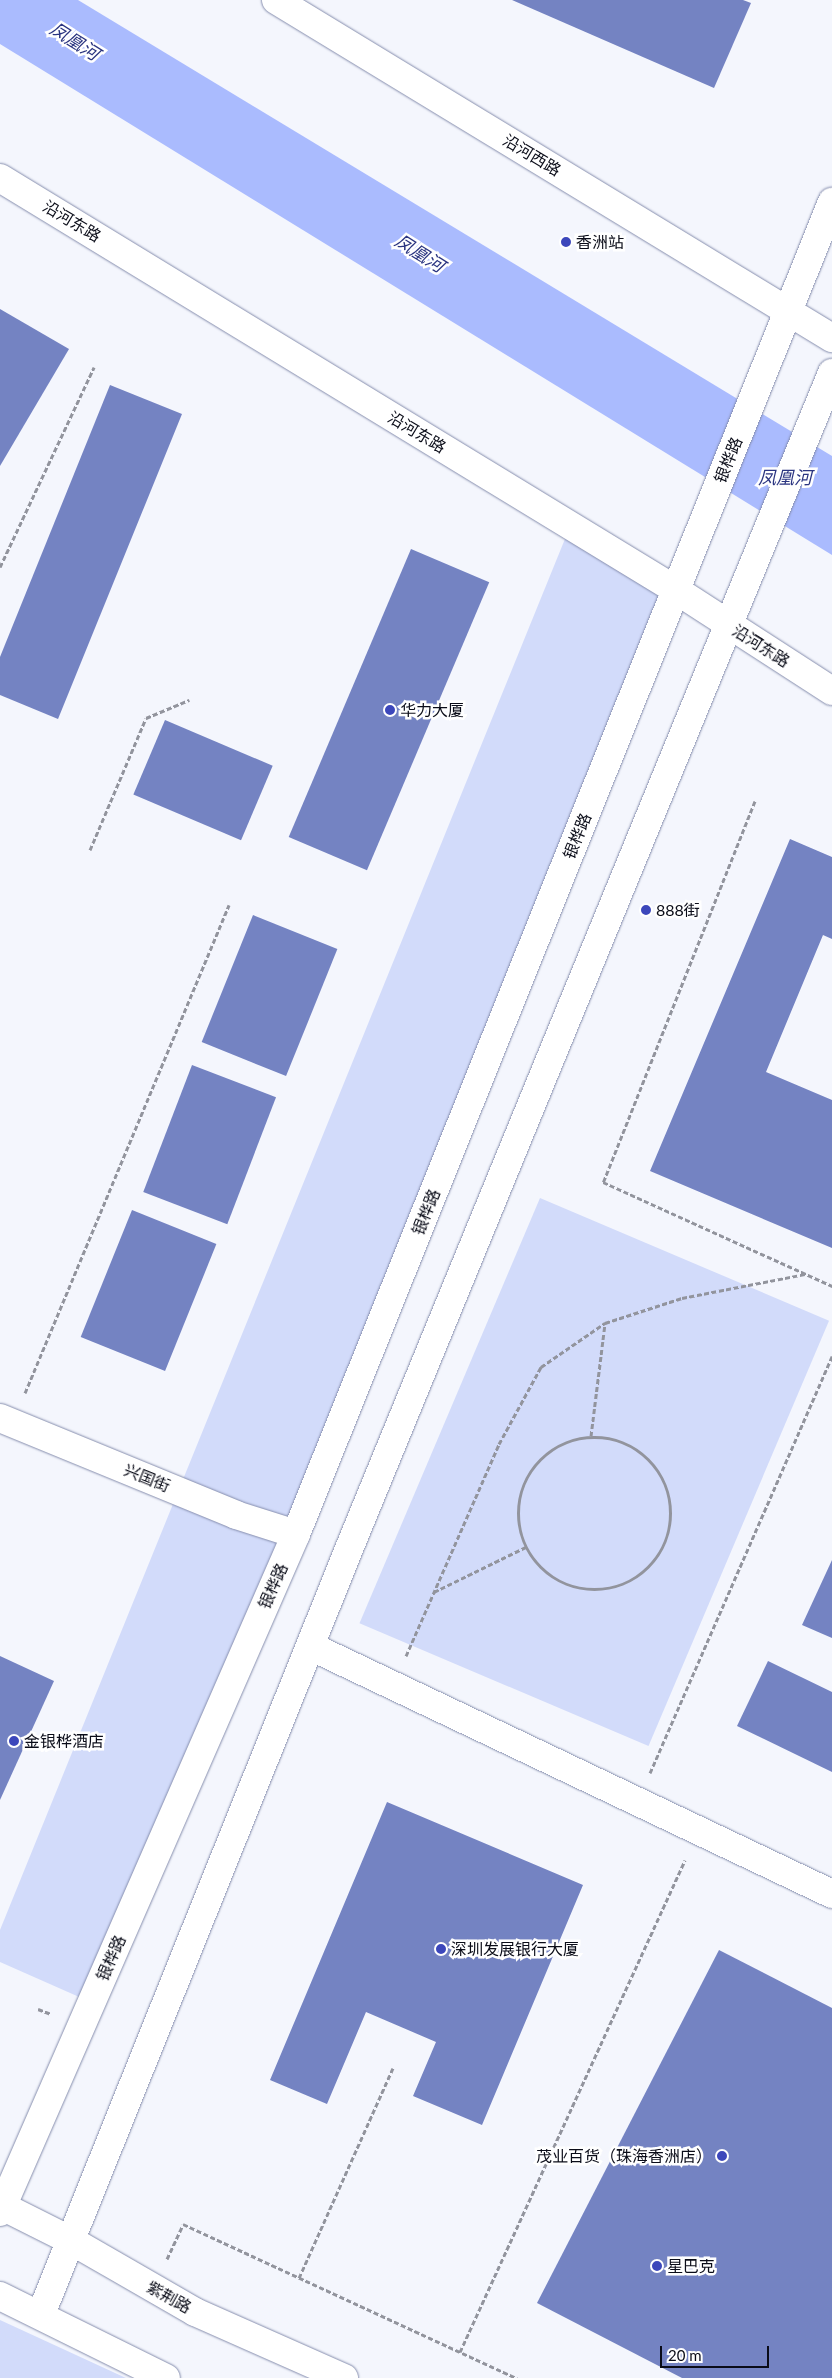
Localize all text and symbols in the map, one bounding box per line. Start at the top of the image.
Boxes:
water label: 凤凰河 [46,18,104,64]
street label: 沿河西路 [500,130,564,180]
street label: 沿河东路 [40,196,104,246]
water label: 凤凰河 [391,230,449,276]
place label: 香洲站 [576,232,624,252]
marker: 香洲站 [560,236,572,248]
street label: 沿河东路 [385,407,449,457]
street label: 银桦路 [710,434,746,486]
water label: 凤凰河 [758,466,812,488]
street label: 沿河东路 [729,621,793,671]
place label: 华力大厦 [400,700,464,720]
marker: 华力大厦 [384,704,396,716]
street label: 银桦路 [559,810,595,862]
place label: 888街 [656,900,700,920]
marker: 888街 [640,904,652,916]
street label: 银桦路 [408,1186,444,1238]
street label: 兴国街 [121,1460,173,1496]
street label: 银桦路 [254,1560,292,1612]
place label: 金银桦酒店 [24,1731,104,1751]
marker: 金银桦酒店 [8,1735,20,1747]
street label: 银桦路 [92,1932,130,1984]
place label: 深圳发展银行大厦 [451,1939,579,1959]
marker: 深圳发展银行大厦 [435,1943,447,1955]
place label: 茂业百货（珠海香洲店） [536,2146,712,2166]
marker: 茂业百货（珠海香洲店） [716,2150,728,2162]
place label: 星巴克 [667,2256,715,2276]
marker: 星巴克 [651,2260,663,2272]
street label: 紫荆路 [143,2277,195,2317]
scale bar [662,2336,771,2368]
text: 20 m [668,2346,702,2364]

